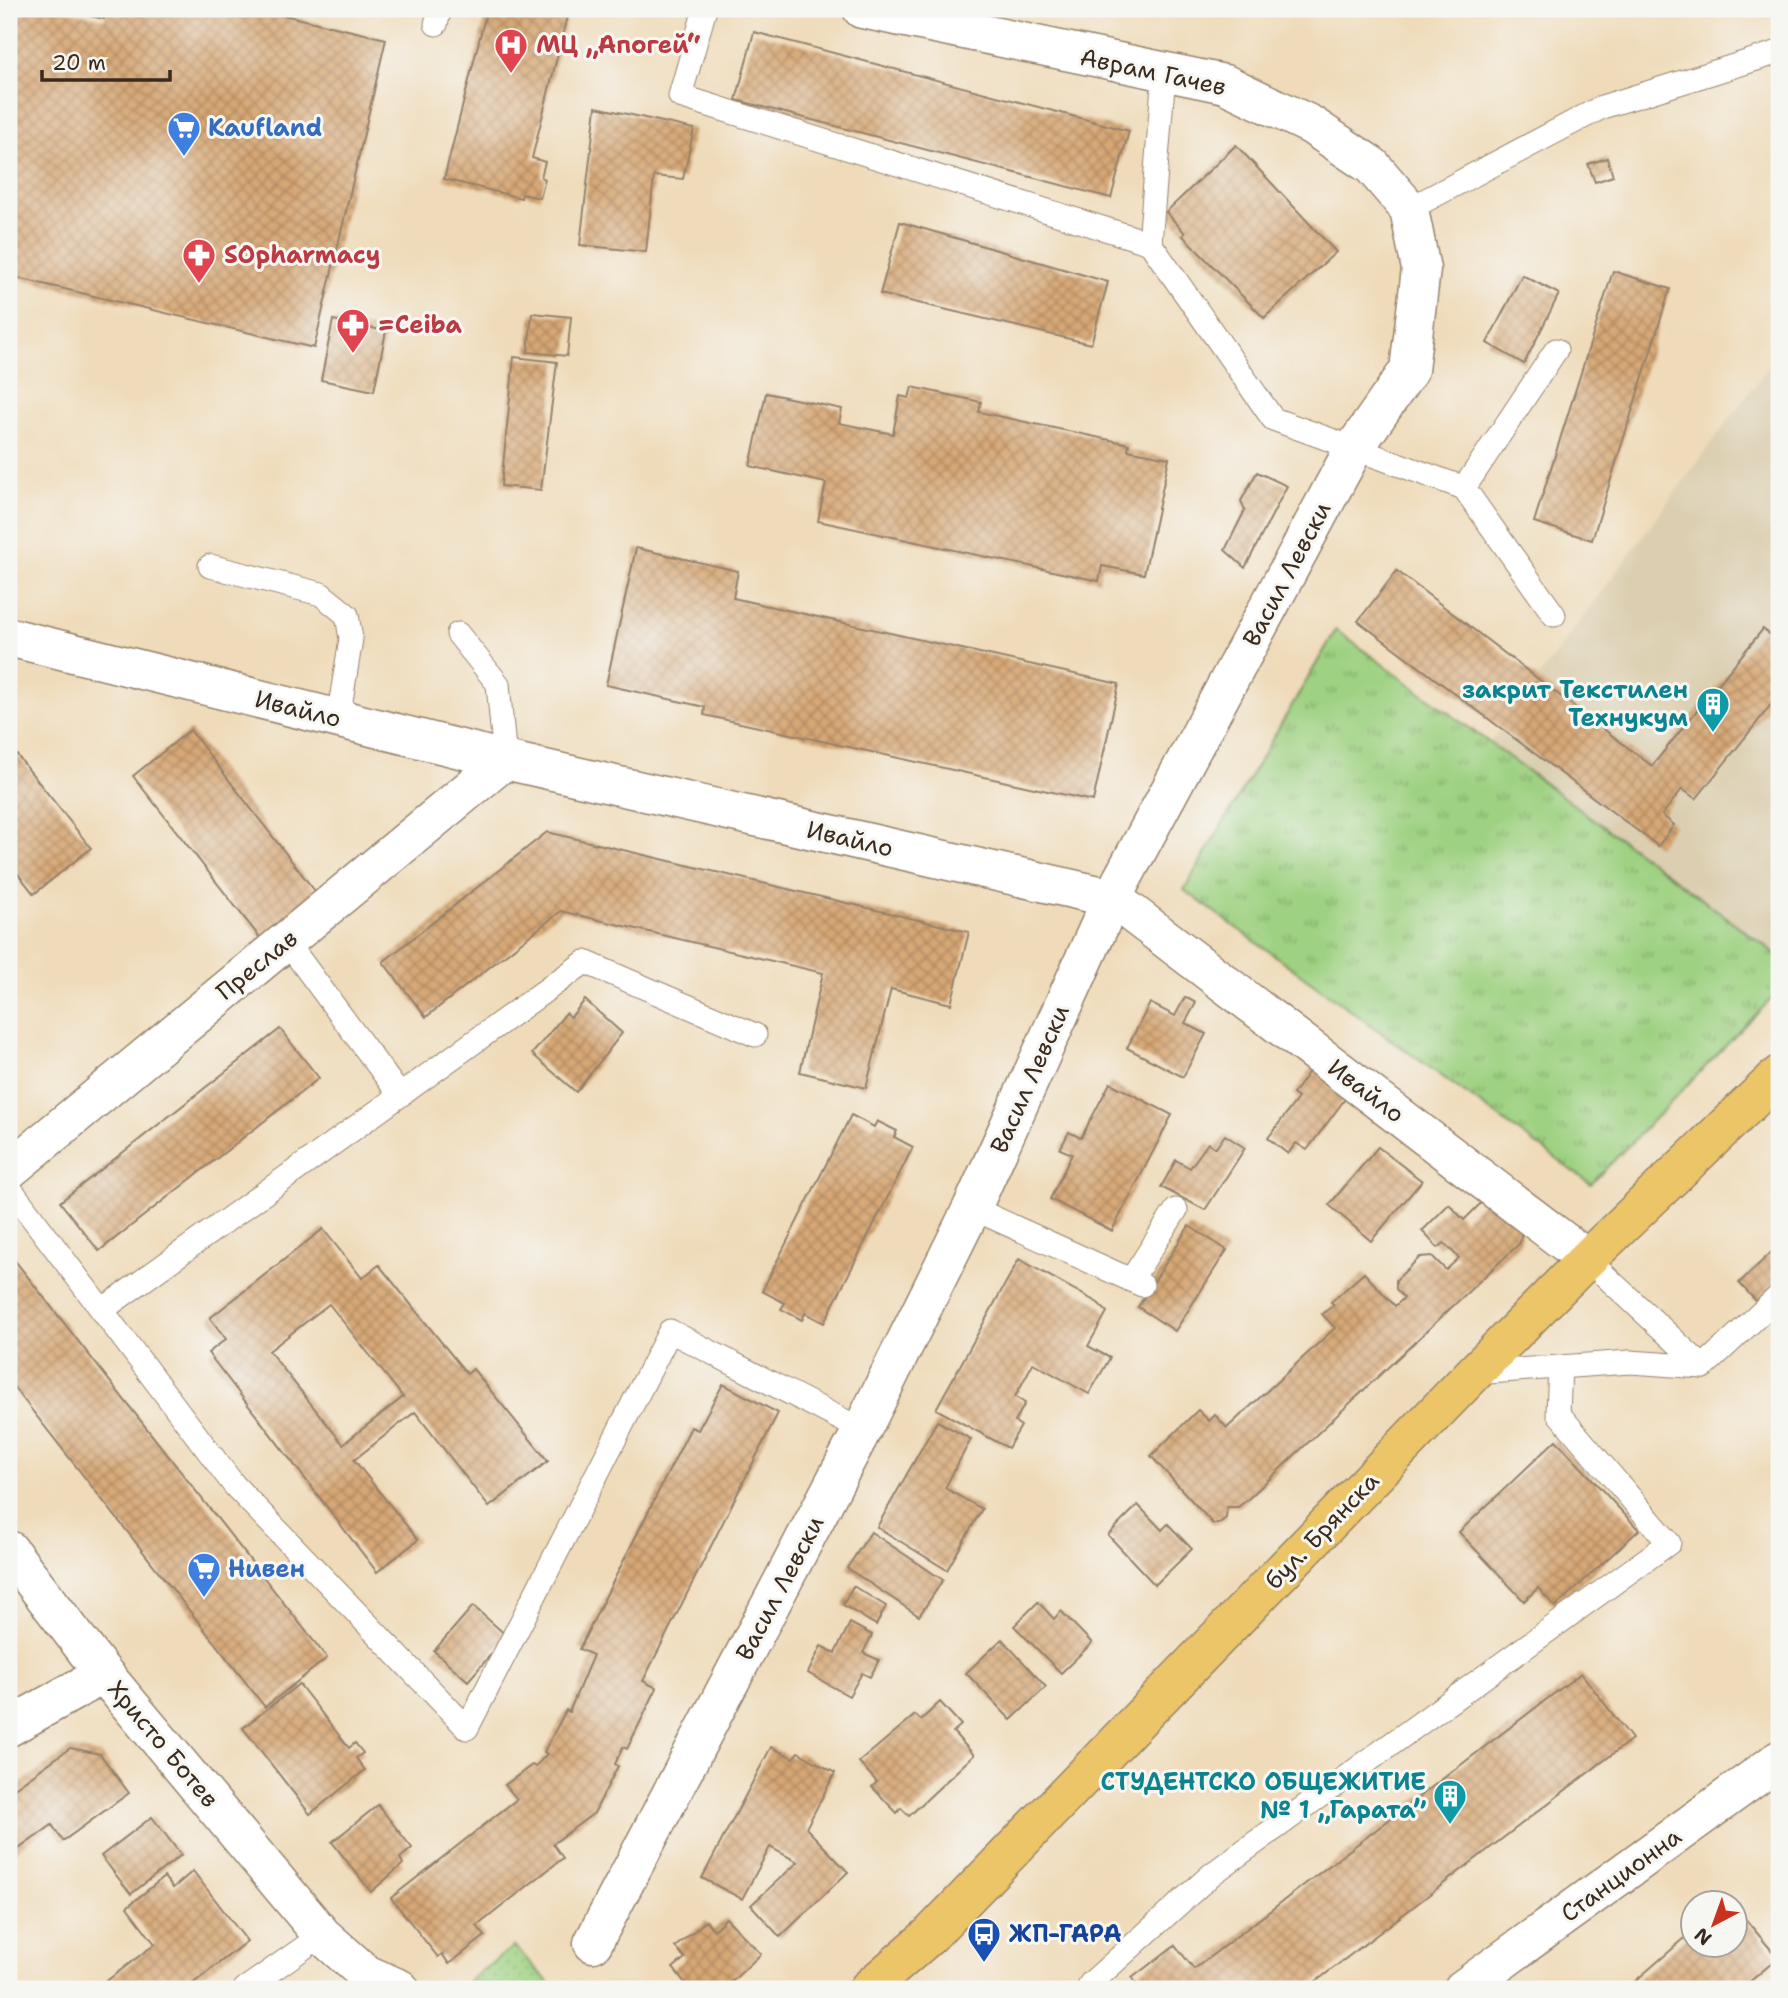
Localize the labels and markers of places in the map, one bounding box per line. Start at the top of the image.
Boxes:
hospital icon: МЦ „Апогей“ [492,26,530,75]
place label: МЦ „Апогей“ [536,29,700,61]
supermarket icon: Kaufland [165,109,203,158]
place label: Kaufland [208,112,322,144]
pharmacy icon: SOpharmacy [180,236,218,285]
place label: SOpharmacy [224,239,380,271]
pharmacy icon: =Ceiba [334,306,372,355]
place label: =Ceiba [378,309,463,341]
place label: закрит Текстилен Технукум [1462,674,1688,734]
building icon: закрит Текстилен Технукум [1694,685,1732,734]
supermarket icon: Нивен [185,1550,223,1599]
place label: Нивен [228,1553,305,1585]
place label: СТУДЕНТСКО ОБЩЕЖИТИЕ № 1 „Гарата” [1101,1766,1426,1826]
building icon: СТУДЕНТСКО ОБЩЕЖИТИЕ № 1 „Гарата” [1431,1777,1469,1826]
bus stop icon: ЖП-ГАРА [965,1915,1003,1964]
place label: ЖП-ГАРА [1009,1918,1122,1950]

